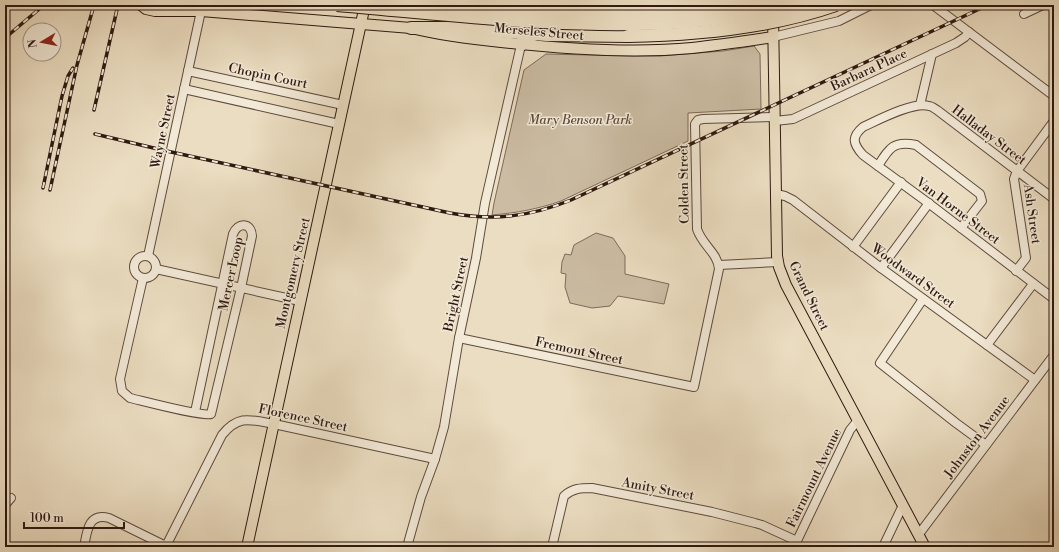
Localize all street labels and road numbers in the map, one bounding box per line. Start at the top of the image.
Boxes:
street label: Merseles Street [493,20,585,44]
street label: Barbara Place [827,45,910,95]
street label: Chopin Court [227,60,309,92]
street label: Wayne Street [147,92,179,171]
street label: Halladay Street [948,102,1030,169]
street label: Colden Street [675,144,693,224]
street label: Van Horne Street [912,174,1003,248]
street label: Ash Street [1020,182,1044,245]
street label: Montgomery Street [272,216,314,330]
street label: Mercer Loop [215,235,247,313]
street label: Woodward Street [867,240,958,312]
street label: Bright Street [440,255,472,334]
street label: Grand Street [785,259,833,333]
street label: Fremont Street [534,334,625,368]
street label: Johnston Avenue [940,392,1013,482]
street label: Florence Street [257,401,349,435]
street label: Fairmount Avenue [783,425,845,530]
street label: Amity Street [619,474,696,504]

